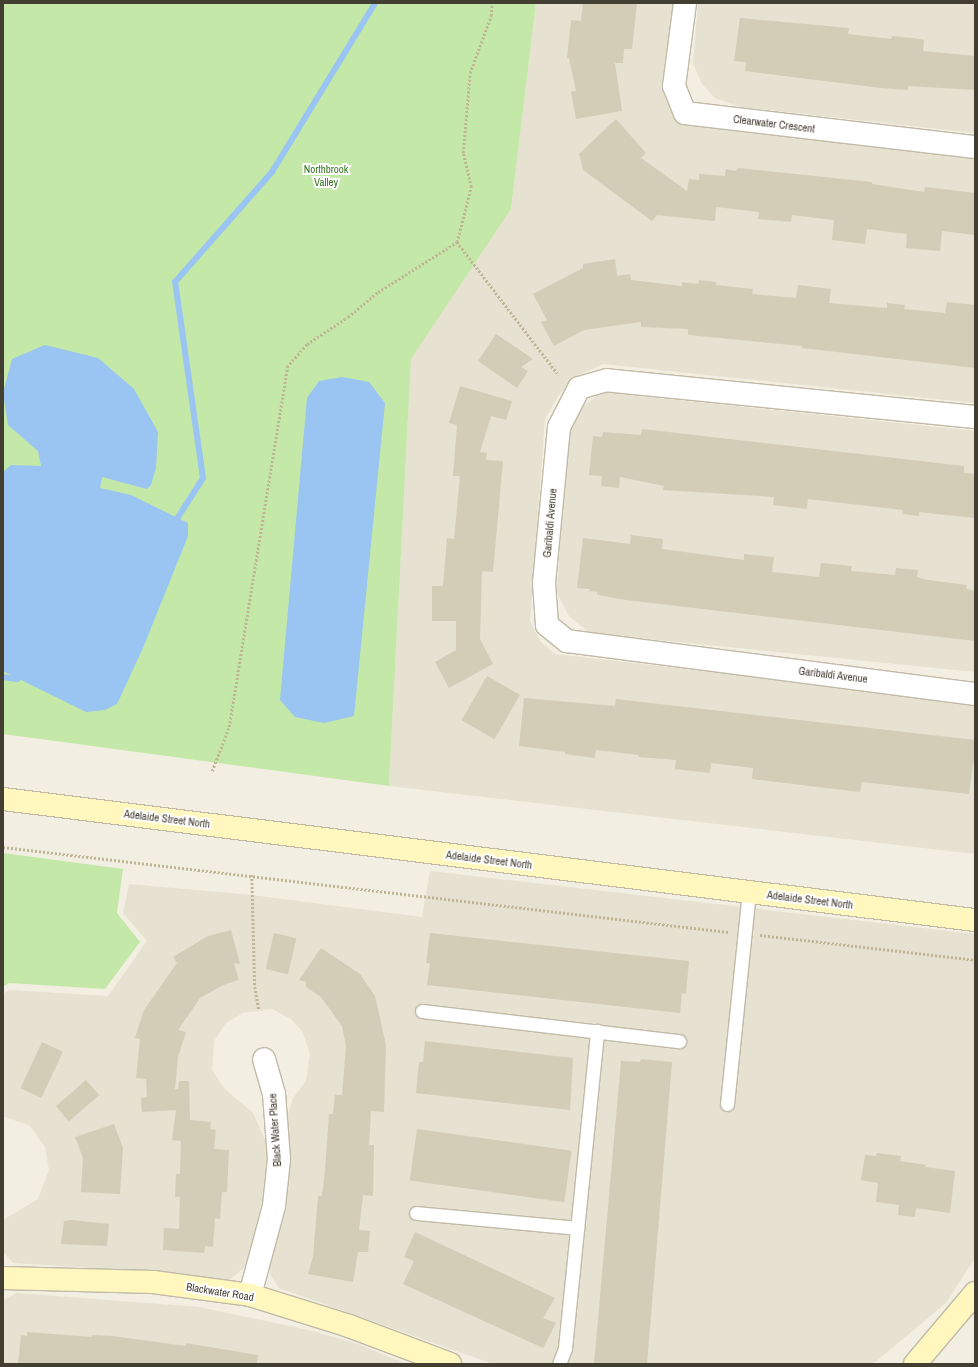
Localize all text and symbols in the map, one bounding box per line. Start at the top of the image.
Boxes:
street label: Clearwater Crescent [732,112,816,136]
park label: Northbrook Valley [304,163,348,189]
street label: Garibaldi Avenue [540,488,560,558]
street label: Garibaldi Avenue [797,664,869,686]
street label: Adelaide Street North [123,807,211,831]
street label: Adelaide Street North [445,848,533,872]
street label: Adelaide Street North [766,888,854,912]
street label: Black Water Place [266,1093,284,1167]
street label: Blackwater Road [185,1280,255,1304]

